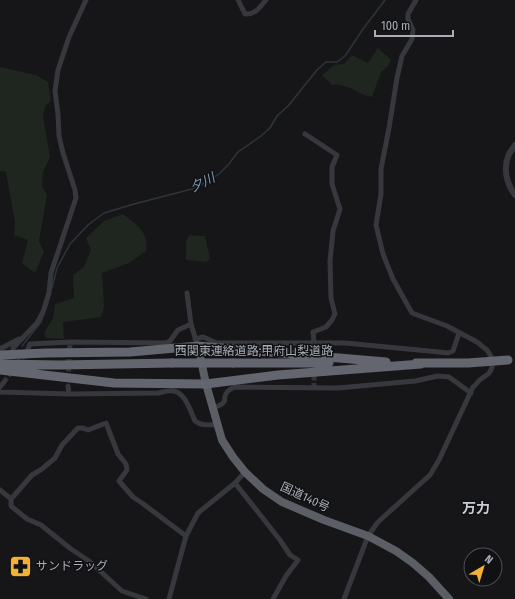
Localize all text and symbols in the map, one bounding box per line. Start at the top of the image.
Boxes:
scale bar [375,12,453,38]
text: 100 m [381,19,410,33]
water label: 夕川 [187,169,219,195]
street label: 西関東連絡道路;甲府山梨道路 [175,344,333,358]
street label: 国道140号 [278,480,332,514]
district label: 万力 [462,500,490,517]
north arrow [463,547,503,587]
text: N [482,552,495,567]
pharmacy icon: サンドラッグ [7,553,33,579]
place label: サンドラッグ [36,559,108,573]

